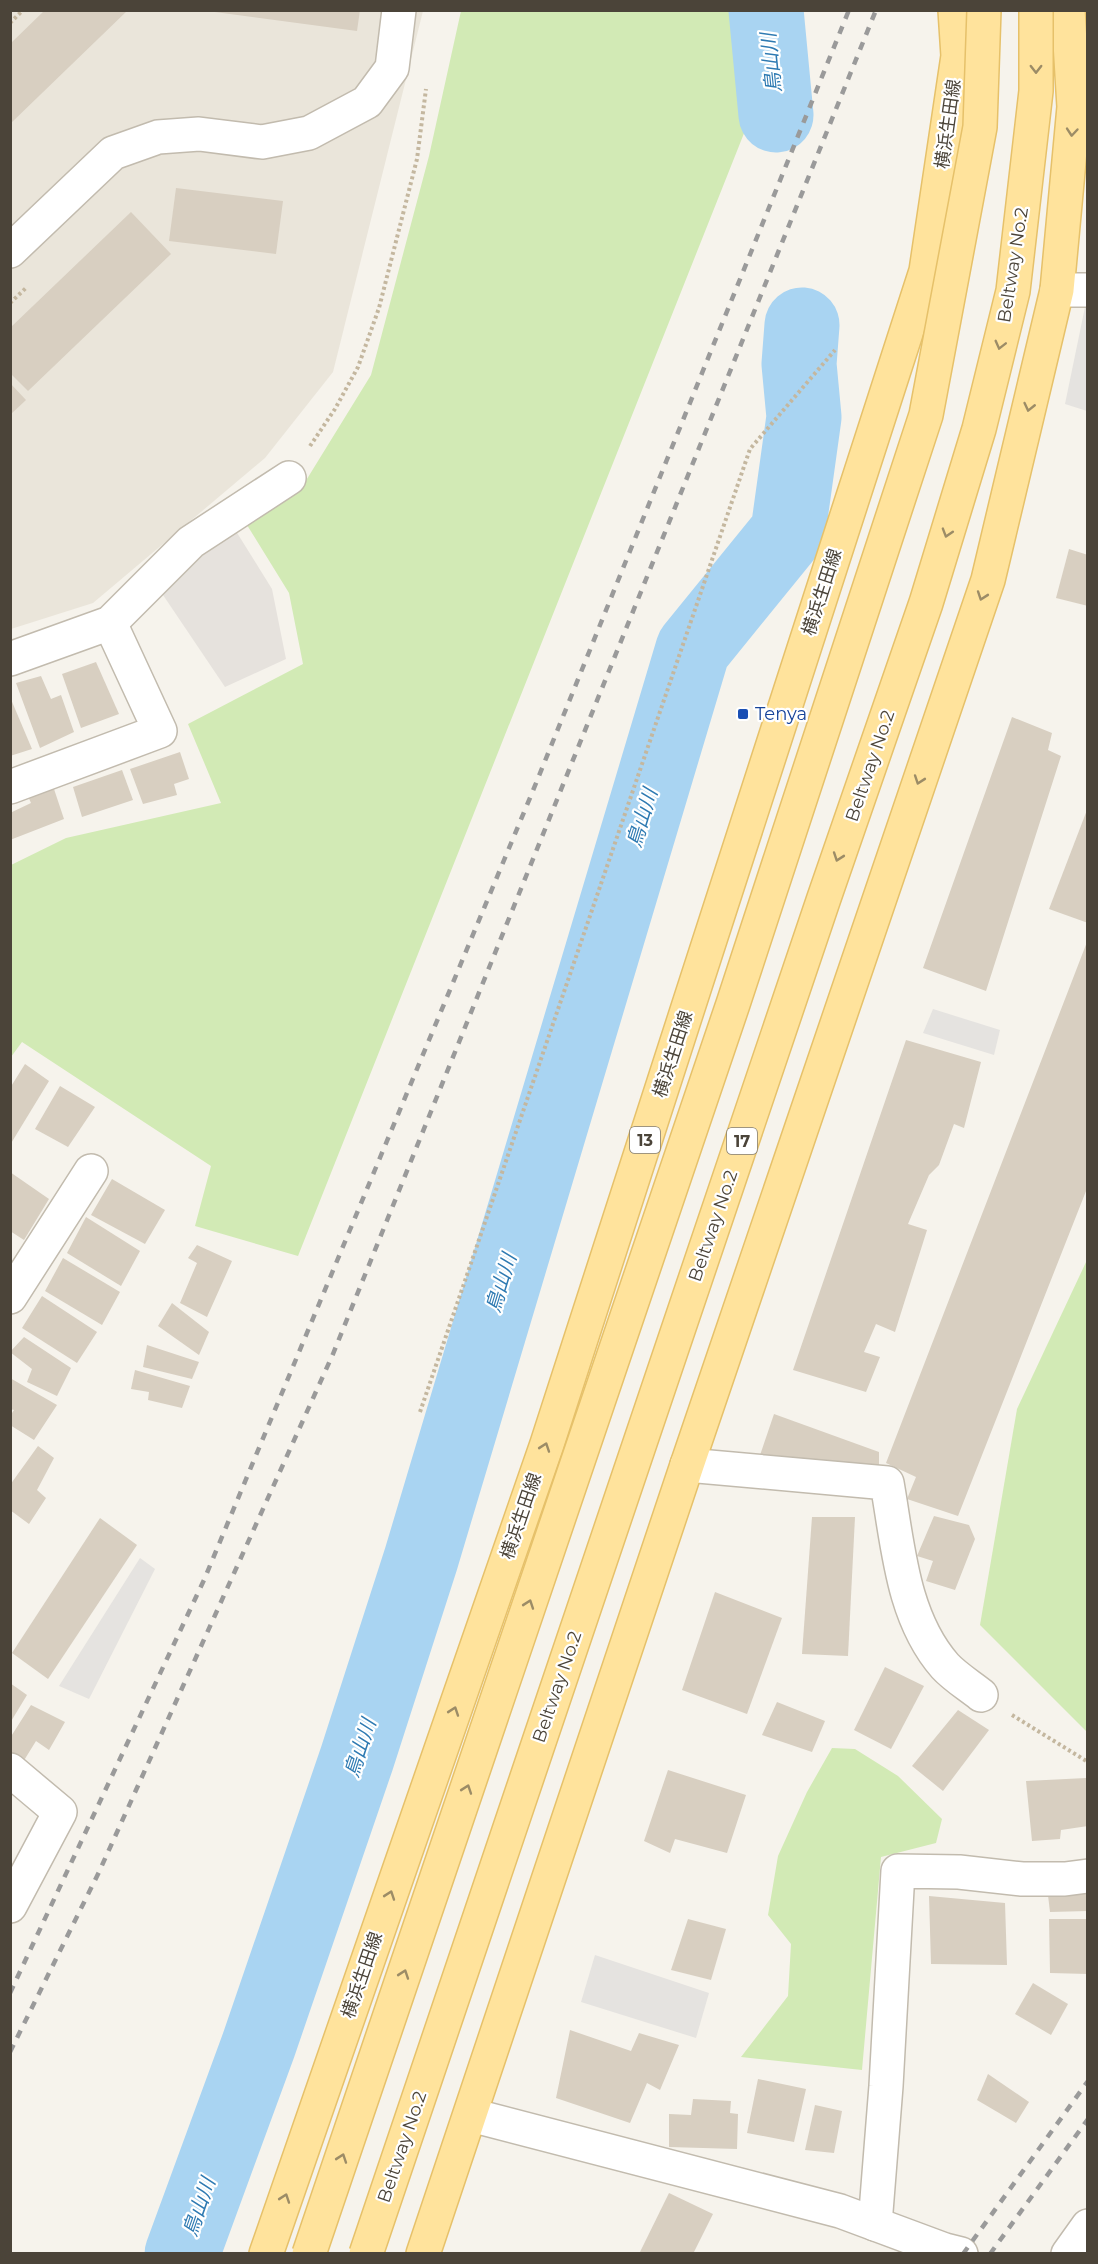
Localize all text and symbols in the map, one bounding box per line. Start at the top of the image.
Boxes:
water label: 鳥山川 [756,30,786,94]
one-way arrow [1030,64,1042,73]
street label: 横浜生田線 [931,78,965,170]
one-way arrow [1066,127,1079,136]
street label: Beltway No.2 [993,206,1033,324]
one-way arrow [994,340,1007,350]
one-way arrow [1024,401,1037,411]
one-way arrow [942,527,954,538]
street label: 横浜生田線 [798,546,846,638]
one-way arrow [977,590,990,601]
place label: Tenya [755,703,807,725]
marker: Tenya [736,707,750,721]
street label: Beltway No.2 [841,707,899,825]
one-way arrow [914,775,927,785]
water label: 鳥山川 [622,784,663,850]
one-way arrow [833,851,846,862]
street label: 横浜生田線 [649,1008,697,1100]
road number: 13 [630,1127,660,1153]
road number: 17 [727,1128,757,1154]
street label: Beltway No.2 [684,1167,742,1285]
water label: 鳥山川 [481,1249,522,1315]
one-way arrow [538,1442,551,1453]
street label: 横浜生田線 [496,1470,546,1562]
one-way arrow [522,1599,535,1610]
street label: Beltway No.2 [528,1628,586,1746]
one-way arrow [447,1706,460,1717]
water label: 鳥山川 [339,1714,381,1780]
one-way arrow [459,1784,472,1795]
one-way arrow [383,1890,396,1901]
street label: 横浜生田線 [337,1929,387,2021]
one-way arrow [397,1969,410,1980]
street label: Beltway No.2 [373,2088,431,2206]
one-way arrow [334,2153,347,2164]
water label: 鳥山川 [178,2173,221,2239]
one-way arrow [278,2193,291,2204]

